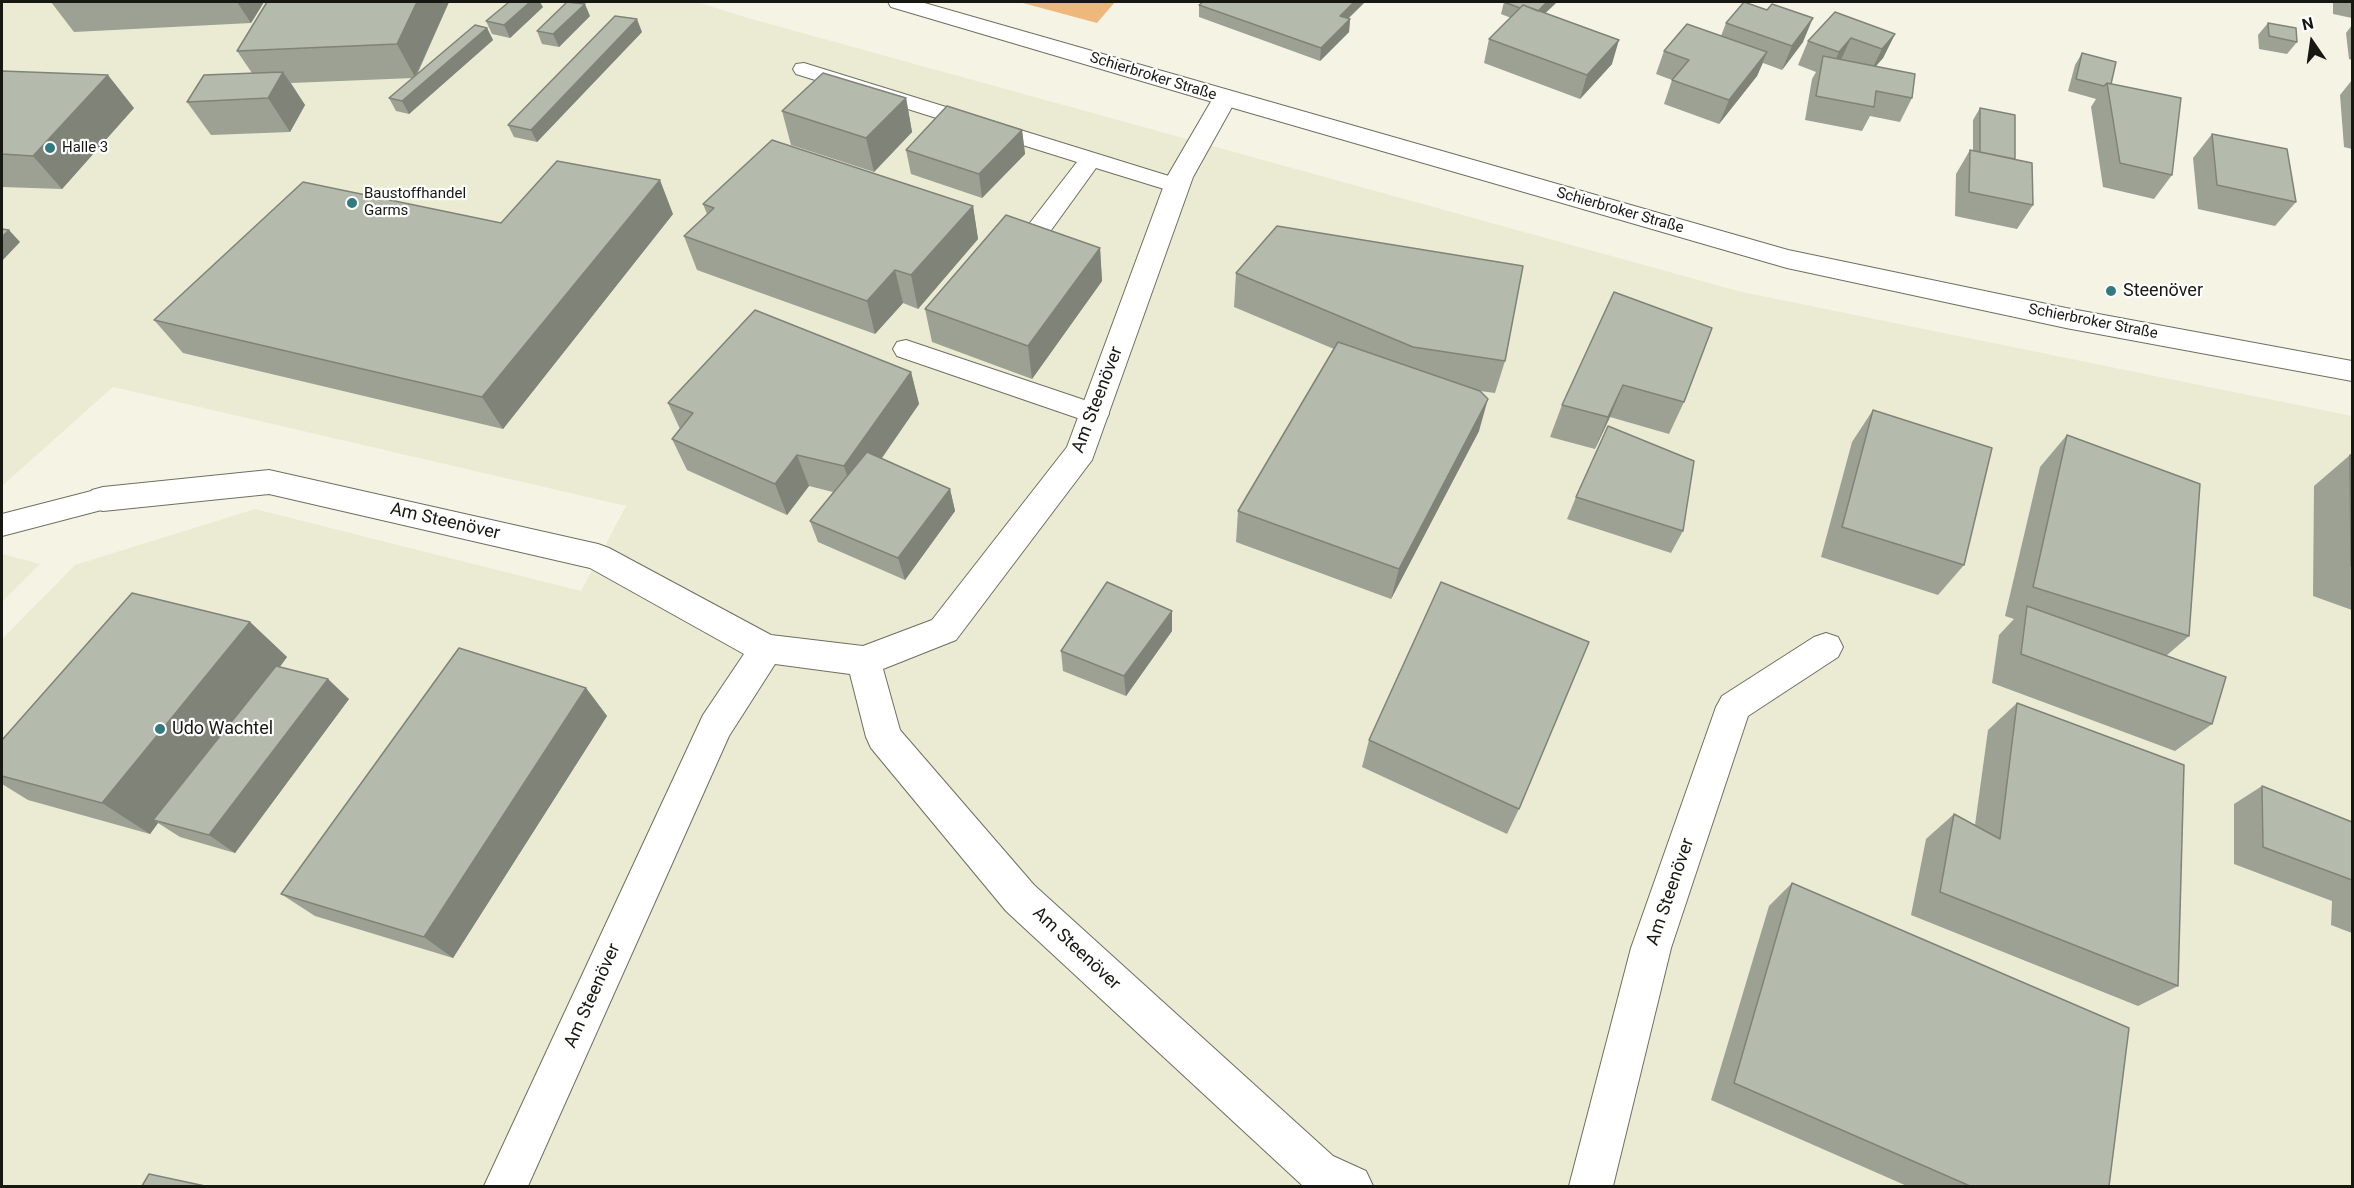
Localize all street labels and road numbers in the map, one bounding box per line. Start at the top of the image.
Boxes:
street label: Schierbroker Straße [1088,49,1218,105]
street label: Schierbroker Straße [1554,184,1686,238]
street label: Schierbroker Straße [2027,301,2159,343]
street label: Am Steenöver [1068,344,1128,456]
street label: Am Steenöver [388,499,502,545]
street label: Am Steenöver [1643,836,1699,948]
street label: Am Steenöver [1028,903,1124,995]
street label: Am Steenöver [560,940,626,1052]

